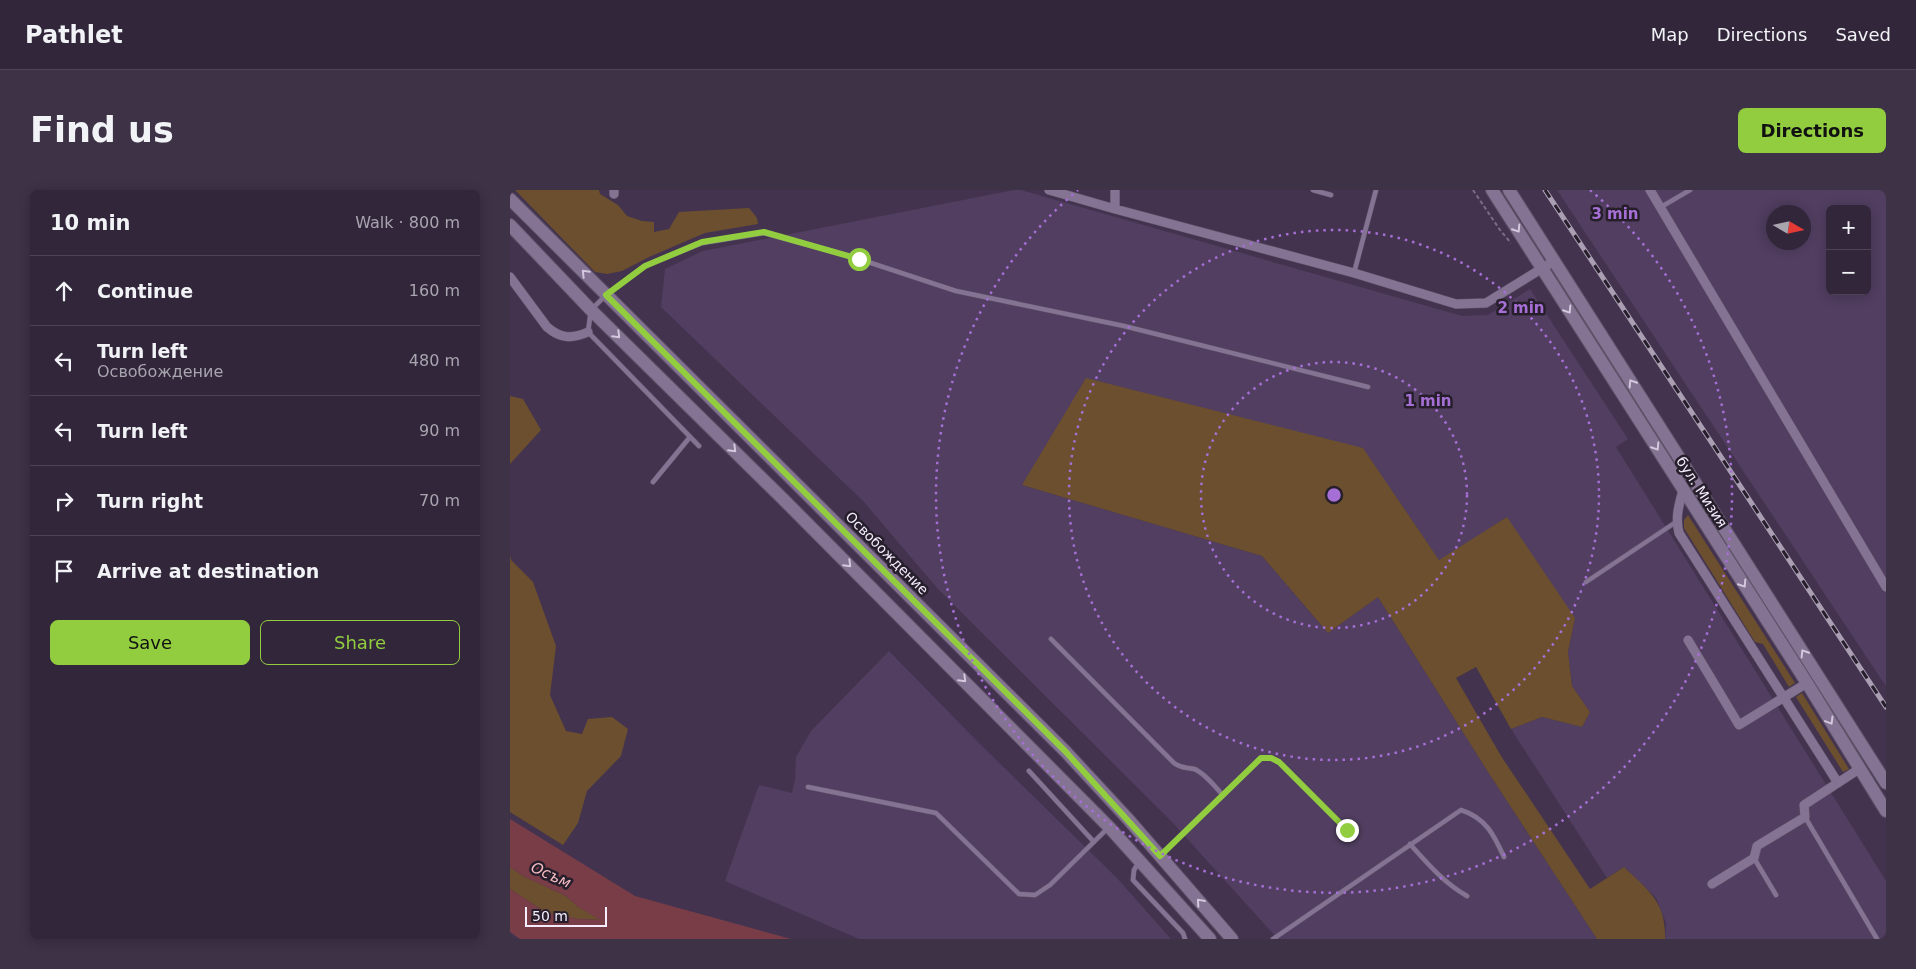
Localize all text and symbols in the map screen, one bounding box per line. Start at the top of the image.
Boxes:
text: Pathlet [25,21,123,49]
text: Map [1651,24,1689,45]
text: Directions [1717,24,1807,45]
text: Saved [1835,24,1891,45]
button: Directions [1738,108,1886,153]
text: Find us [30,110,174,150]
text: 3 min [1591,205,1639,223]
north arrow [1766,205,1811,250]
map controls [1826,205,1871,295]
button: + [1826,205,1871,250]
text: 10 min [50,211,131,235]
text: Walk · 800 m [355,213,460,232]
one-way arrow [1511,224,1520,233]
route start [848,248,871,271]
button: − [1826,250,1871,295]
one-way arrow [581,270,590,279]
icon: ahead [50,277,78,305]
text: Continue [97,280,193,302]
text: 160 m [409,281,460,300]
text: 2 min [1497,299,1545,317]
one-way arrow [1562,304,1572,313]
one-way arrow [611,329,620,338]
text: Turn left [97,340,188,362]
icon: left [50,347,78,375]
text: 480 m [409,351,460,370]
text: Освобождение [97,362,223,381]
one-way arrow [1629,379,1638,388]
text: 1 min [1404,392,1452,410]
icon: left [50,417,78,445]
text: Turn left [97,420,188,442]
text: 90 m [419,421,460,440]
one-way arrow [1649,441,1659,450]
one-way arrow [727,444,736,453]
street label: бул. Мизия [1673,454,1731,530]
centre of rings [1325,486,1343,504]
icon: right [50,487,78,515]
text: Turn right [97,490,203,512]
text: 70 m [419,491,460,510]
street label: Освобождение [842,508,932,598]
icon: arrive [50,557,78,585]
one-way arrow [842,558,851,567]
text: Arrive at destination [97,560,319,582]
one-way arrow [1737,578,1746,587]
button: Save [50,620,250,665]
button: Share [260,620,460,665]
one-way arrow [1800,649,1810,658]
one-way arrow [957,674,966,683]
one-way arrow [1823,716,1833,725]
route end [1336,819,1359,842]
water label: Осъм [528,858,574,892]
one-way arrow [1197,899,1206,908]
scale bar [525,904,608,927]
text: 50 m [532,908,568,924]

